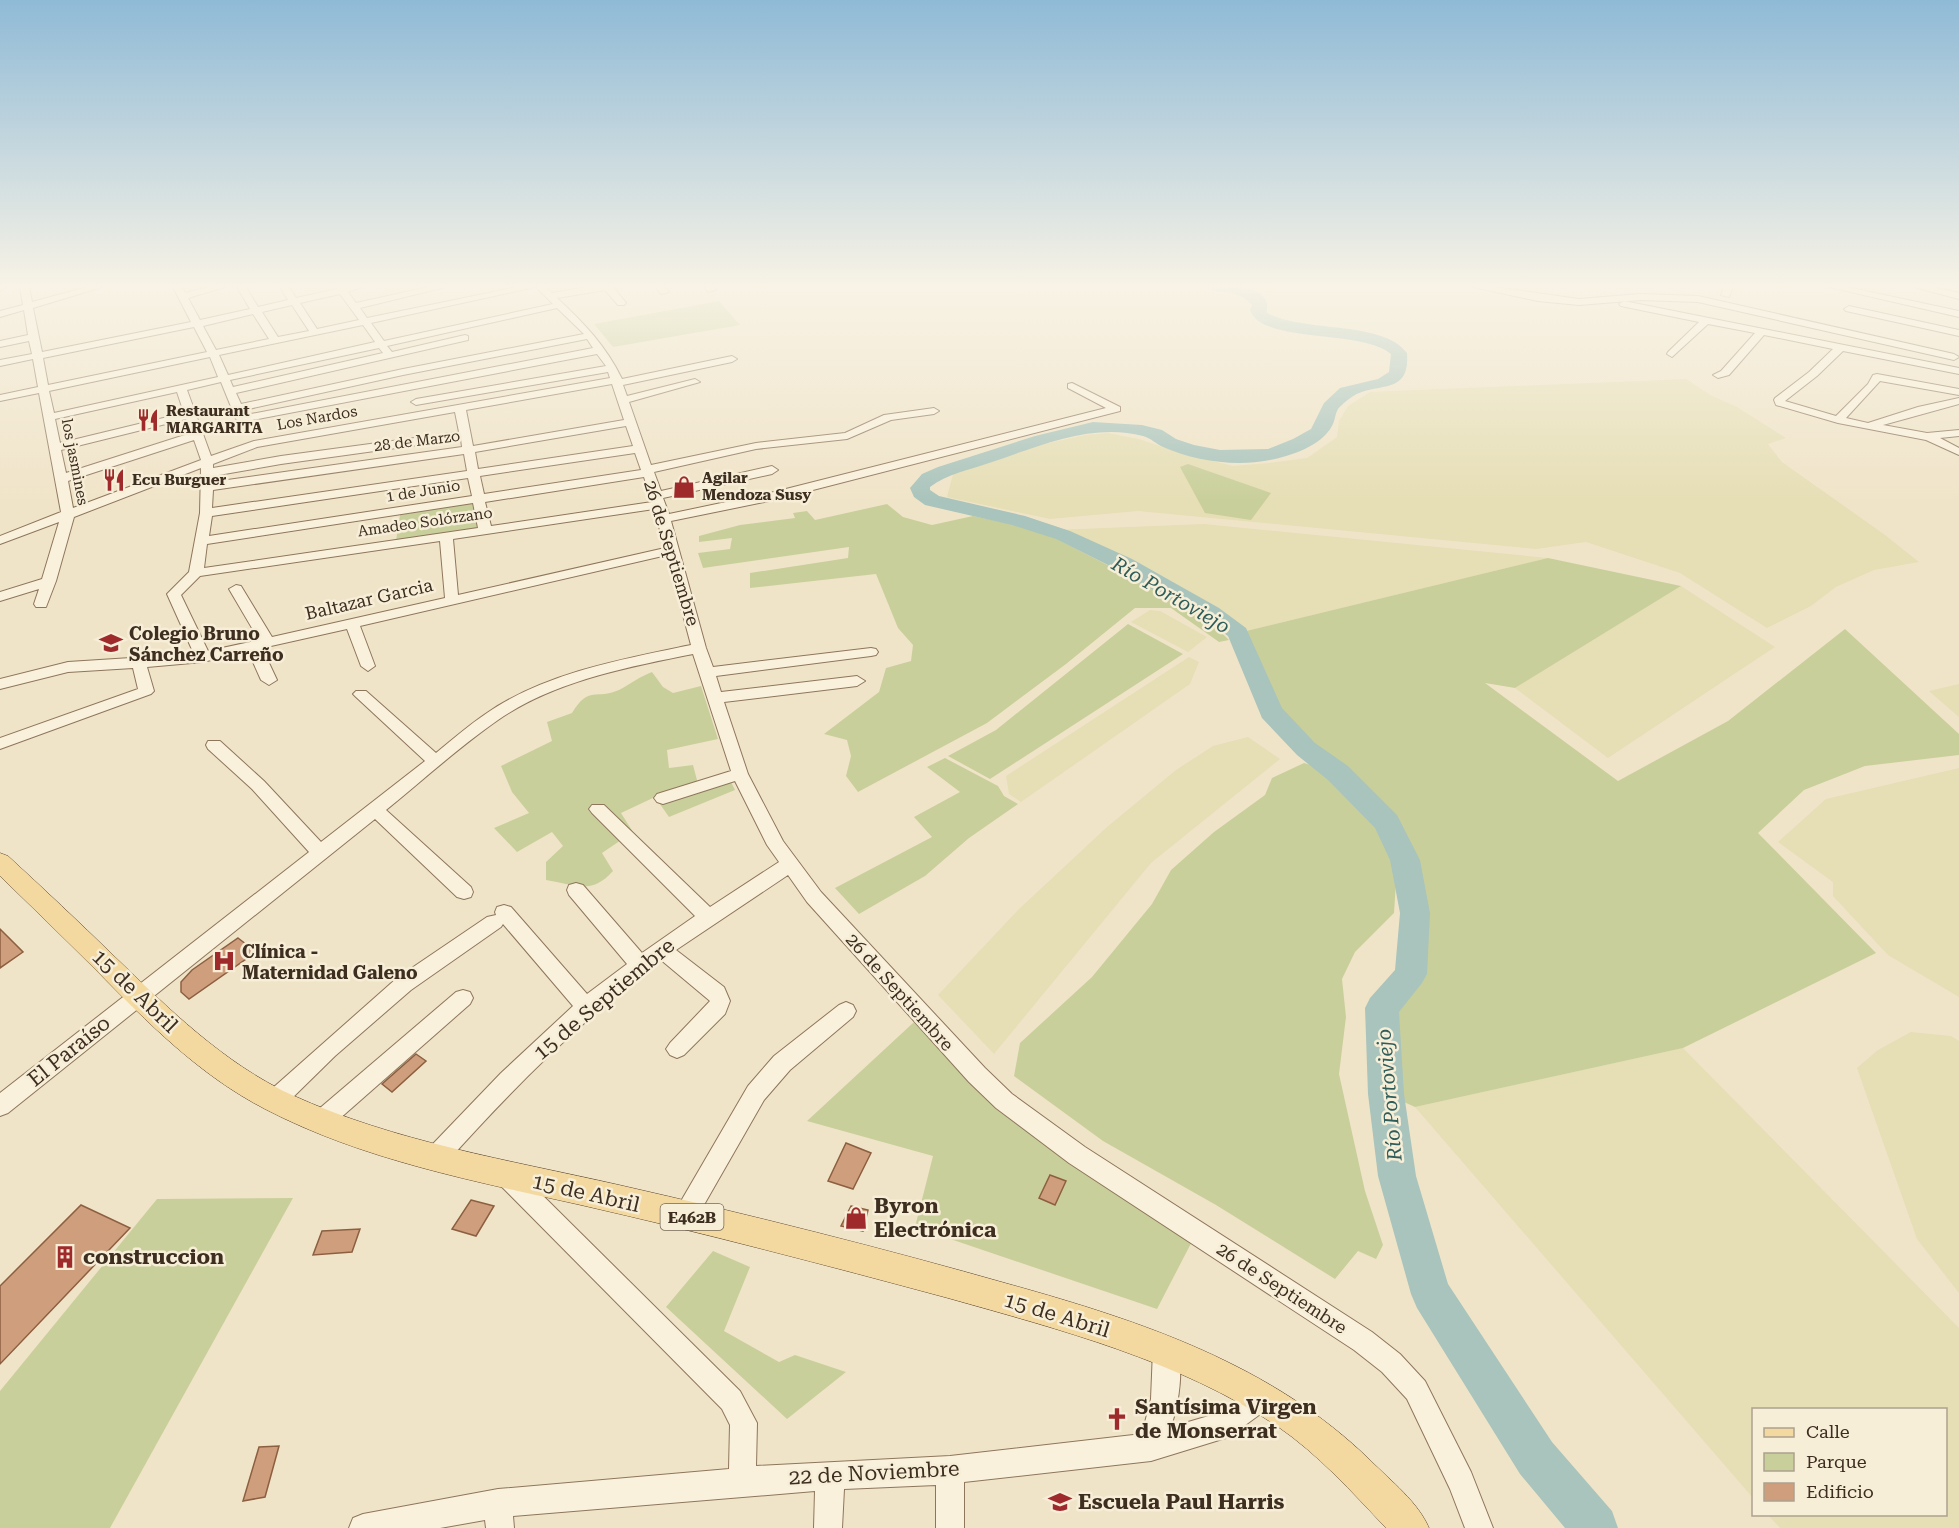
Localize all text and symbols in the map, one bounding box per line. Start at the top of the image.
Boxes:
place label: Restaurant MARGARITA [166,402,263,437]
street label: Los Nardos [275,402,359,434]
restaurant icon: Restaurant MARGARITA [135,407,161,433]
street label: los jasmines [58,417,92,507]
street label: 28 de Marzo [373,427,461,455]
restaurant icon: Ecu Burguer [101,467,127,493]
place label: Agilar Mendoza Susy [702,469,811,504]
place label: Ecu Burguer [132,471,226,489]
shop icon: Agilar Mendoza Susy [671,474,697,500]
street label: 1 de Junio [384,476,462,506]
street label: 26 de Septiembre [640,478,704,628]
street label: Amadeo Solórzano [356,504,494,540]
water label: Río Portoviejo [1107,551,1234,639]
street label: Baltazar Garcia [303,574,435,624]
place label: Colegio Bruno Sánchez Carreño [129,623,284,665]
school or university icon: Colegio Bruno Sánchez Carreño [98,630,124,656]
street label: 26 de Septiembre [842,929,958,1055]
street label: 15 de Septiembre [529,933,679,1065]
place label: Clínica - Maternidad Galeno [242,941,418,983]
street label: 15 de Abril [87,944,183,1038]
hospital icon: Clínica - Maternidad Galeno [211,948,237,974]
street label: El Paraíso [23,1011,115,1091]
water label: Río Portoviejo [1371,1028,1407,1163]
street label: 15 de Abril [530,1169,643,1217]
place label: Byron Electrónica [874,1194,997,1242]
road number: E462B [660,1204,724,1230]
shop icon: Byron Electrónica [843,1205,869,1231]
street label: 26 de Septiembre [1213,1238,1351,1338]
building icon: construccion [52,1244,78,1270]
place label: construccion [83,1245,224,1269]
street label: 15 de Abril [1001,1288,1113,1343]
place label: Santísima Virgen de Monserrat [1135,1395,1317,1443]
church icon: Santísima Virgen de Monserrat [1104,1406,1130,1432]
legend [1752,1408,1947,1516]
text: Calle [1806,1421,1850,1442]
text: Parque [1806,1451,1867,1472]
street label: 22 de Noviembre [788,1457,960,1489]
text: Edificio [1806,1481,1874,1502]
school or university icon: Escuela Paul Harris [1047,1489,1073,1515]
place label: Escuela Paul Harris [1078,1490,1285,1514]

